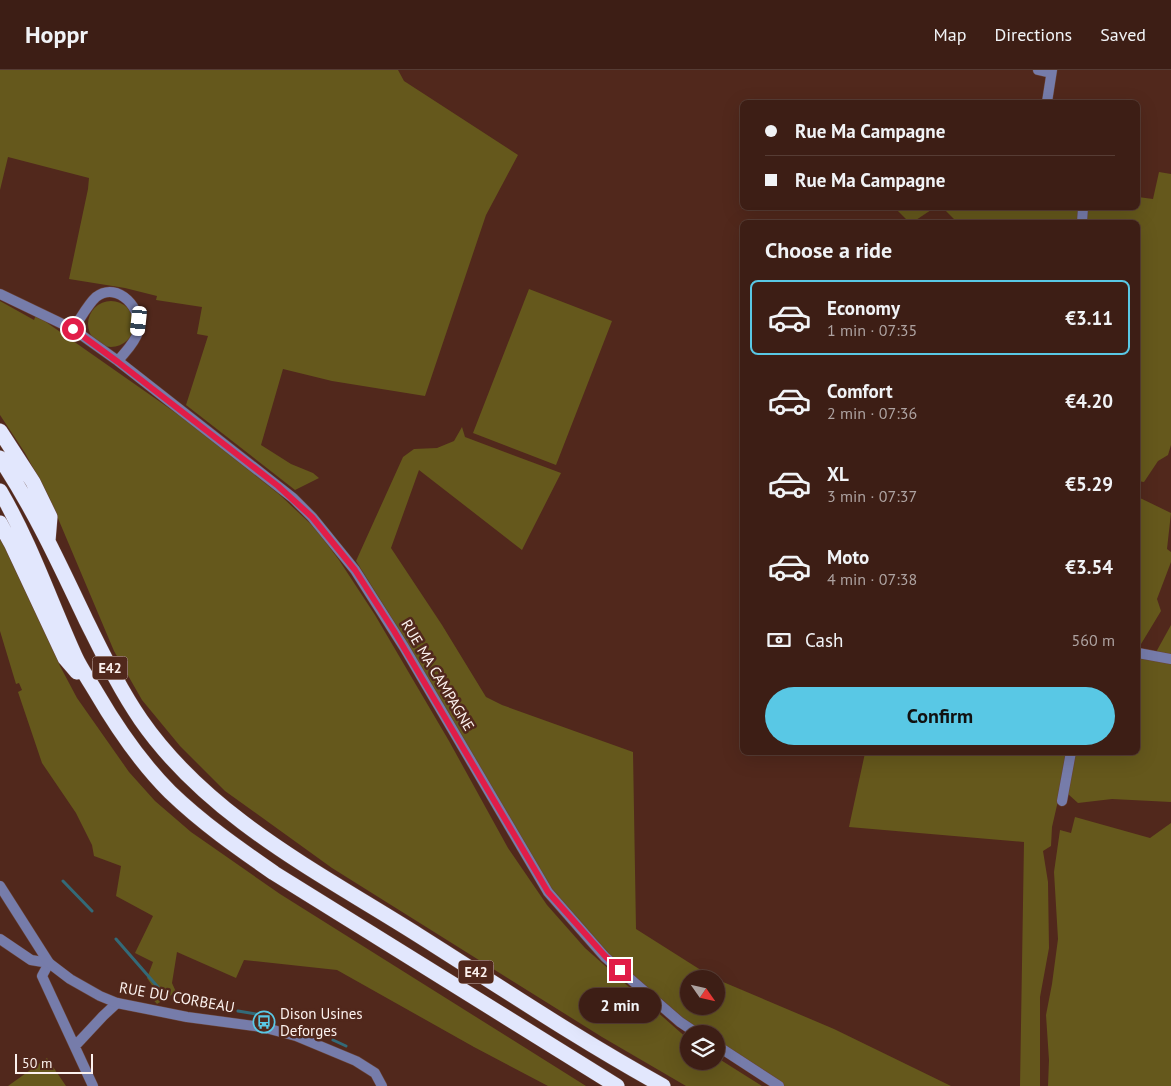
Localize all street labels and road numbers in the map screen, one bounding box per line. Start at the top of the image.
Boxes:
street label: RUE MA CAMPAGNE [397,616,479,734]
road number: E42 [92,656,128,680]
road number: E42 [458,960,494,984]
street label: RUE DU CORBEAU [118,977,236,1017]

